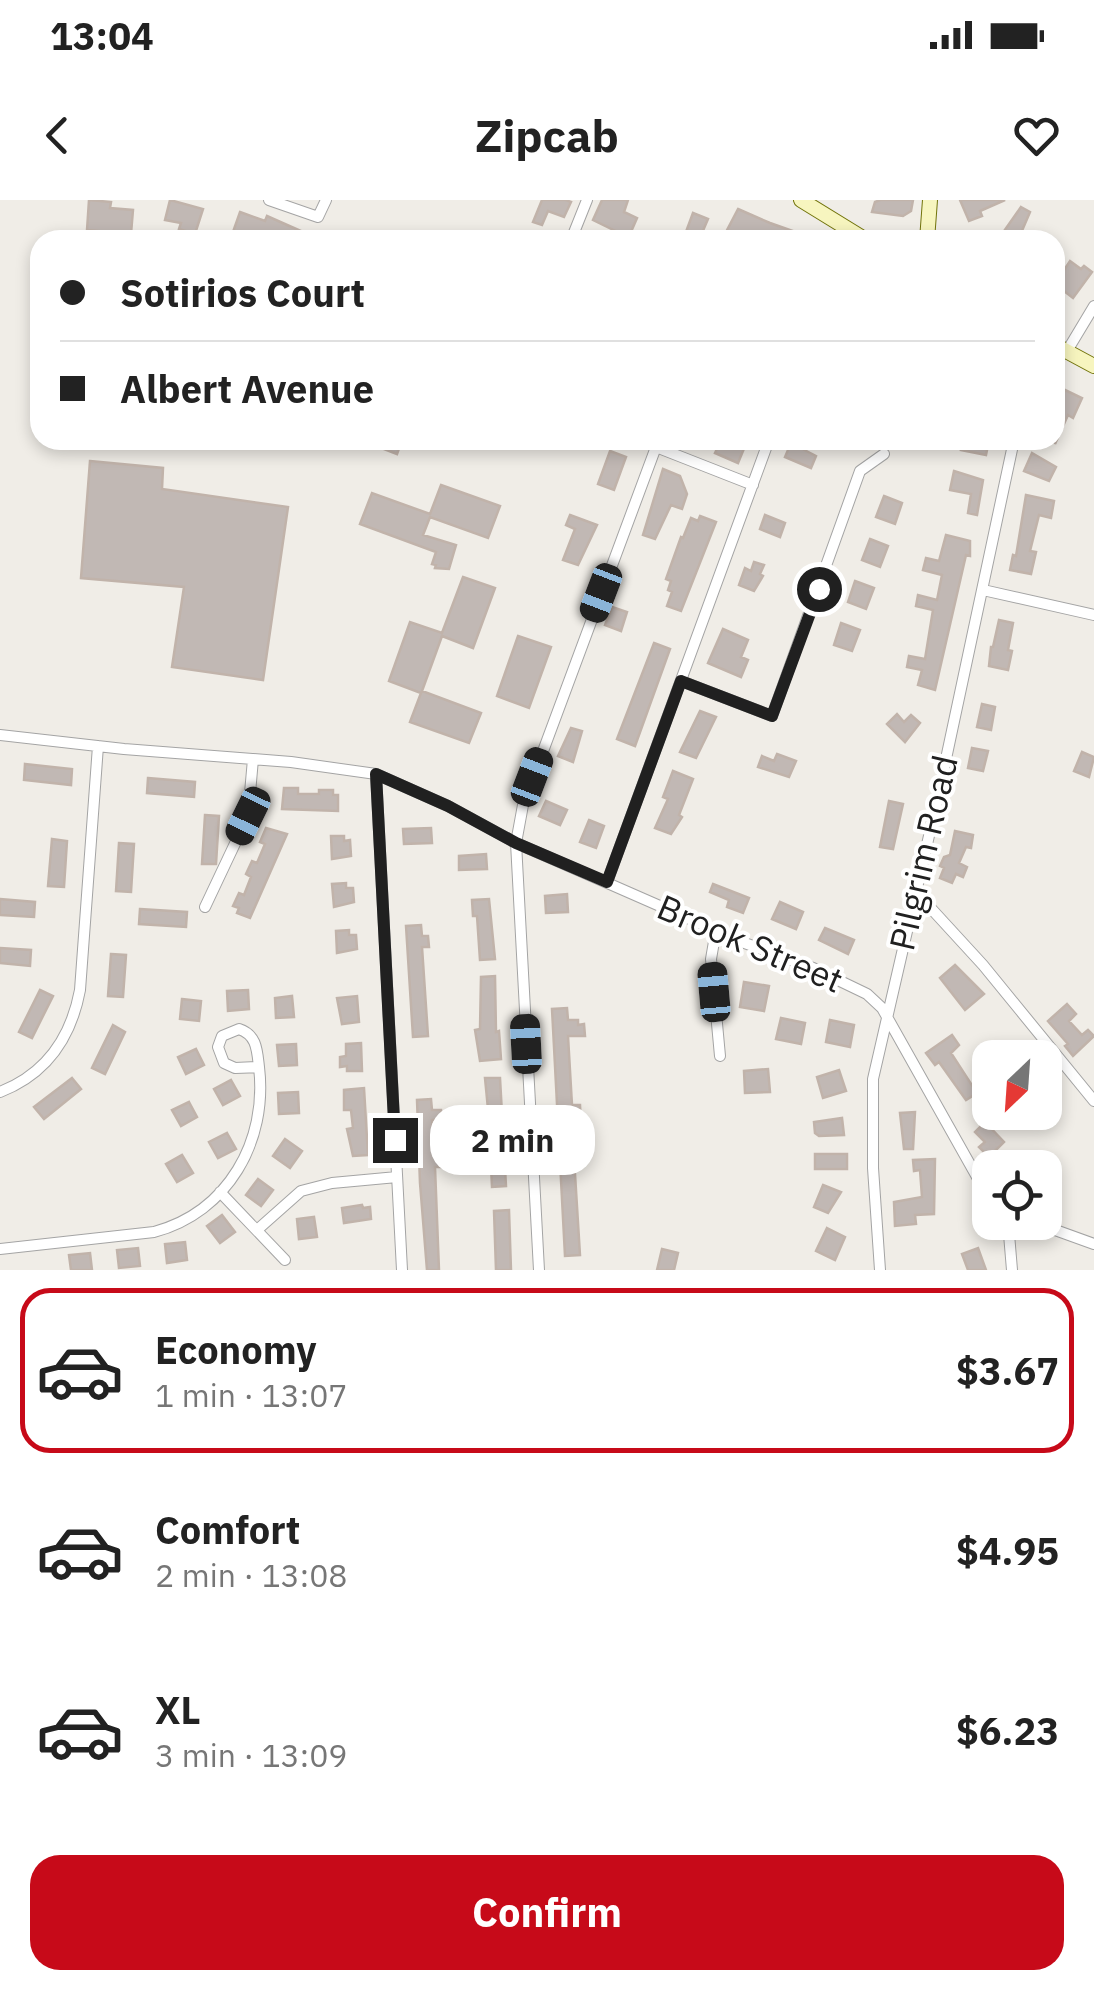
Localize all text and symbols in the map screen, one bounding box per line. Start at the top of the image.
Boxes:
text: 13:04 [50,11,154,60]
text: Zipcab [475,106,619,164]
icon: back [30,108,85,163]
icon: heart [1009,108,1064,163]
text: Sotirios Court [120,268,365,317]
text: Albert Avenue [120,364,374,413]
car [576,560,626,626]
route start [797,567,842,612]
car [507,744,557,810]
street label: Pilgrim Road [878,751,968,955]
car [221,782,275,850]
street label: Brook Street [651,883,850,1003]
car [696,961,732,1023]
car [509,1013,543,1075]
north arrow [972,1040,1062,1130]
map controls [972,1040,1062,1240]
callout: 2 min [430,1105,595,1175]
route end [373,1118,418,1163]
text: 2 min [471,1119,554,1161]
button: locate [972,1150,1062,1240]
text: Economy [155,1325,317,1374]
icon: car [35,1326,125,1416]
text: $3.67 [956,1346,1059,1395]
text: 1 min · 13:07 [155,1374,348,1416]
text: Comfort [155,1505,300,1554]
icon: car [35,1506,125,1596]
text: $4.95 [956,1526,1059,1575]
text: 2 min · 13:08 [155,1554,348,1596]
text: XL [155,1685,201,1734]
icon: car [35,1686,125,1776]
text: $6.23 [956,1706,1059,1755]
text: 3 min · 13:09 [155,1734,348,1776]
button: Confirm [30,1855,1064,1970]

